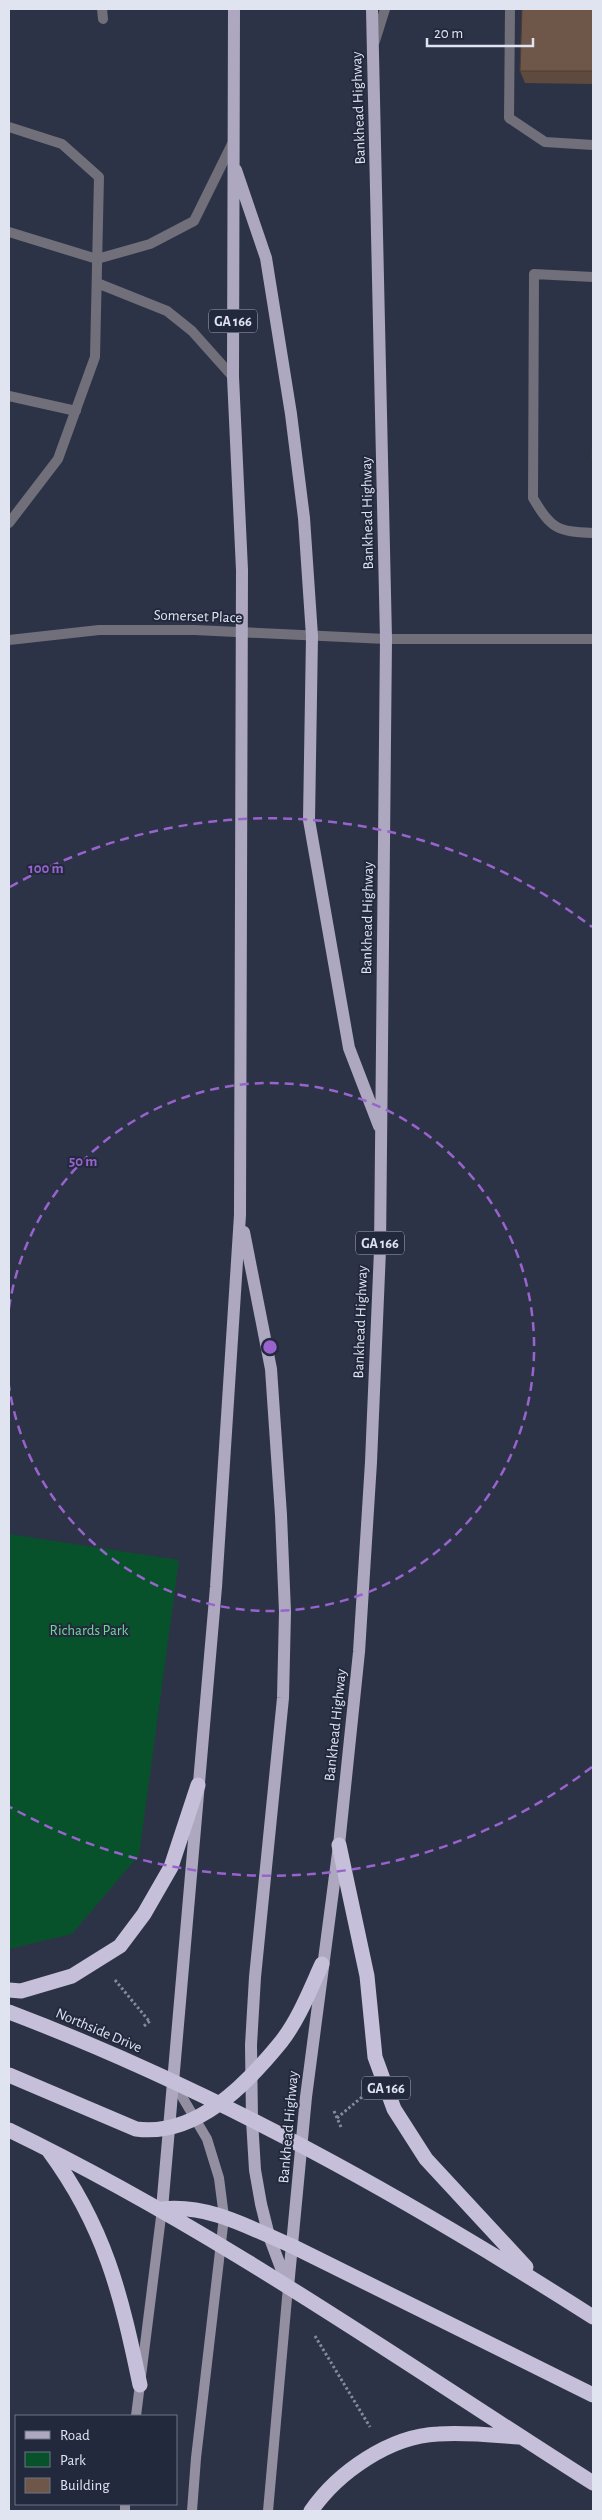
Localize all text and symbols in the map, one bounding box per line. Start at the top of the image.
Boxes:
scale bar [427,15,533,47]
text: 20 m [434,26,463,41]
street label: Bankhead Highway [349,51,368,165]
road number: GA 166 [209,310,257,332]
street label: Bankhead Highway [359,456,376,570]
street label: Somerset Place [153,607,243,626]
text: 100 m [28,861,64,876]
street label: Bankhead Highway [359,861,376,975]
text: 50 m [69,1154,97,1169]
road number: GA 166 [356,1232,404,1254]
street label: Bankhead Highway [351,1265,370,1379]
centre of rings [261,1338,279,1356]
park label: Richards Park [50,1623,129,1638]
street label: Bankhead Highway [322,1667,349,1782]
street label: Northside Drive [53,2006,144,2055]
street label: Bankhead Highway [276,2070,301,2184]
road number: GA 166 [362,2076,410,2100]
legend [15,2415,178,2505]
text: Road [60,2428,90,2443]
text: Park [60,2453,86,2468]
text: Building [60,2478,110,2493]

